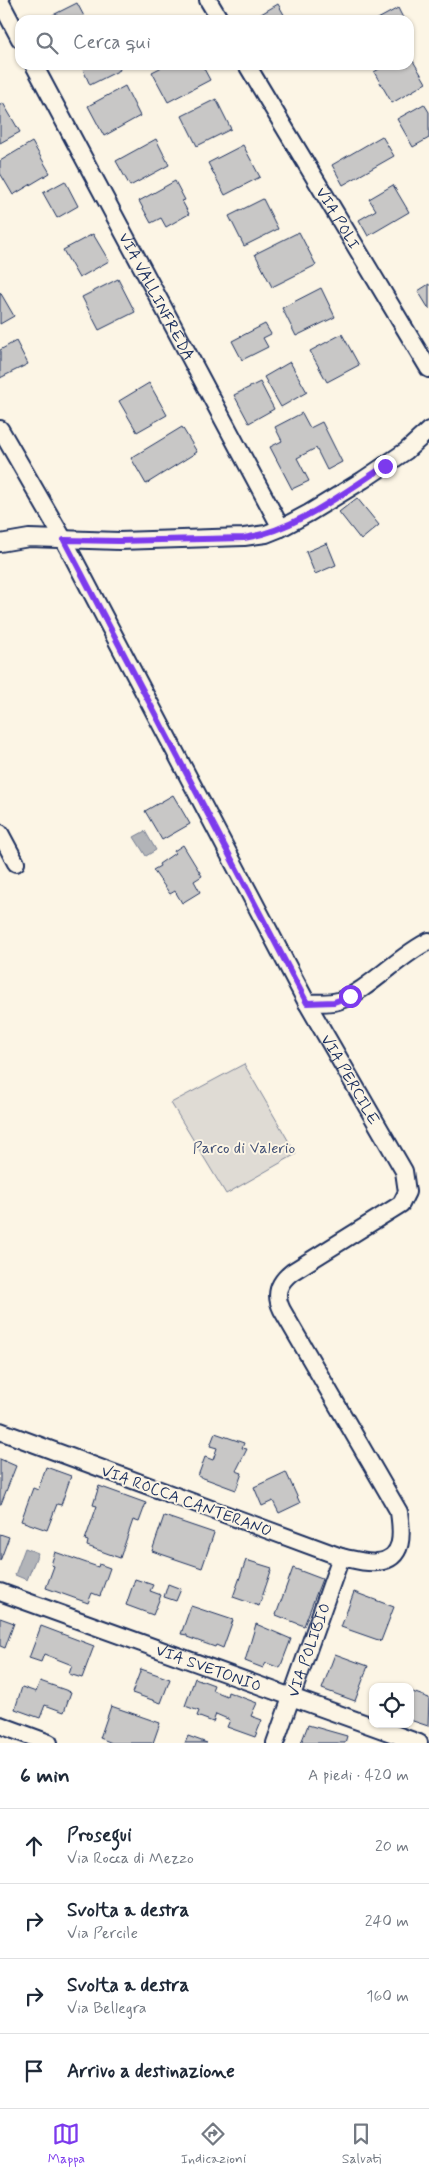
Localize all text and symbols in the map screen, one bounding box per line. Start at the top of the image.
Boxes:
search box [15,15,414,70]
icon: search [33,29,61,57]
text: Cerca qui [73,30,151,55]
street label: VIA POLI [310,183,364,254]
street label: VIA VALLINFREDA [113,229,199,365]
route end [374,455,397,478]
route start [339,985,362,1008]
street label: VIA PERCILE [315,1031,384,1129]
park label: Parco di Valerio [193,1138,295,1159]
street label: VIA ROCCA CANTERANO [98,1461,275,1542]
street label: VIA POLIBIO [283,1600,336,1700]
street label: VIA SVETONIO [153,1640,264,1697]
map controls [369,1683,414,1728]
button: locate [369,1683,414,1728]
text: 6 min [20,1762,70,1790]
text: A piedi · 420 m [308,1765,409,1786]
text: Prosegui [67,1823,132,1848]
icon: ahead [20,1832,48,1860]
text: 20 m [375,1836,409,1857]
text: Via Rocca di Mezzo [67,1848,194,1869]
text: Svolta a destra [67,1898,189,1923]
icon: right [20,1907,48,1935]
text: 240 m [365,1911,409,1932]
text: Via Percile [67,1923,138,1944]
text: Svolta a destra [67,1973,189,1998]
icon: right [20,1982,48,2010]
text: 160 m [366,1986,409,2007]
text: Via Bellegra [67,1998,147,2019]
icon: arrive [20,2057,48,2085]
text: Arrivo a destinazione [67,2059,235,2084]
tab: Mappa [48,2120,85,2168]
tab: Indicazioni [181,2120,246,2168]
tab: Salvati [342,2120,381,2168]

